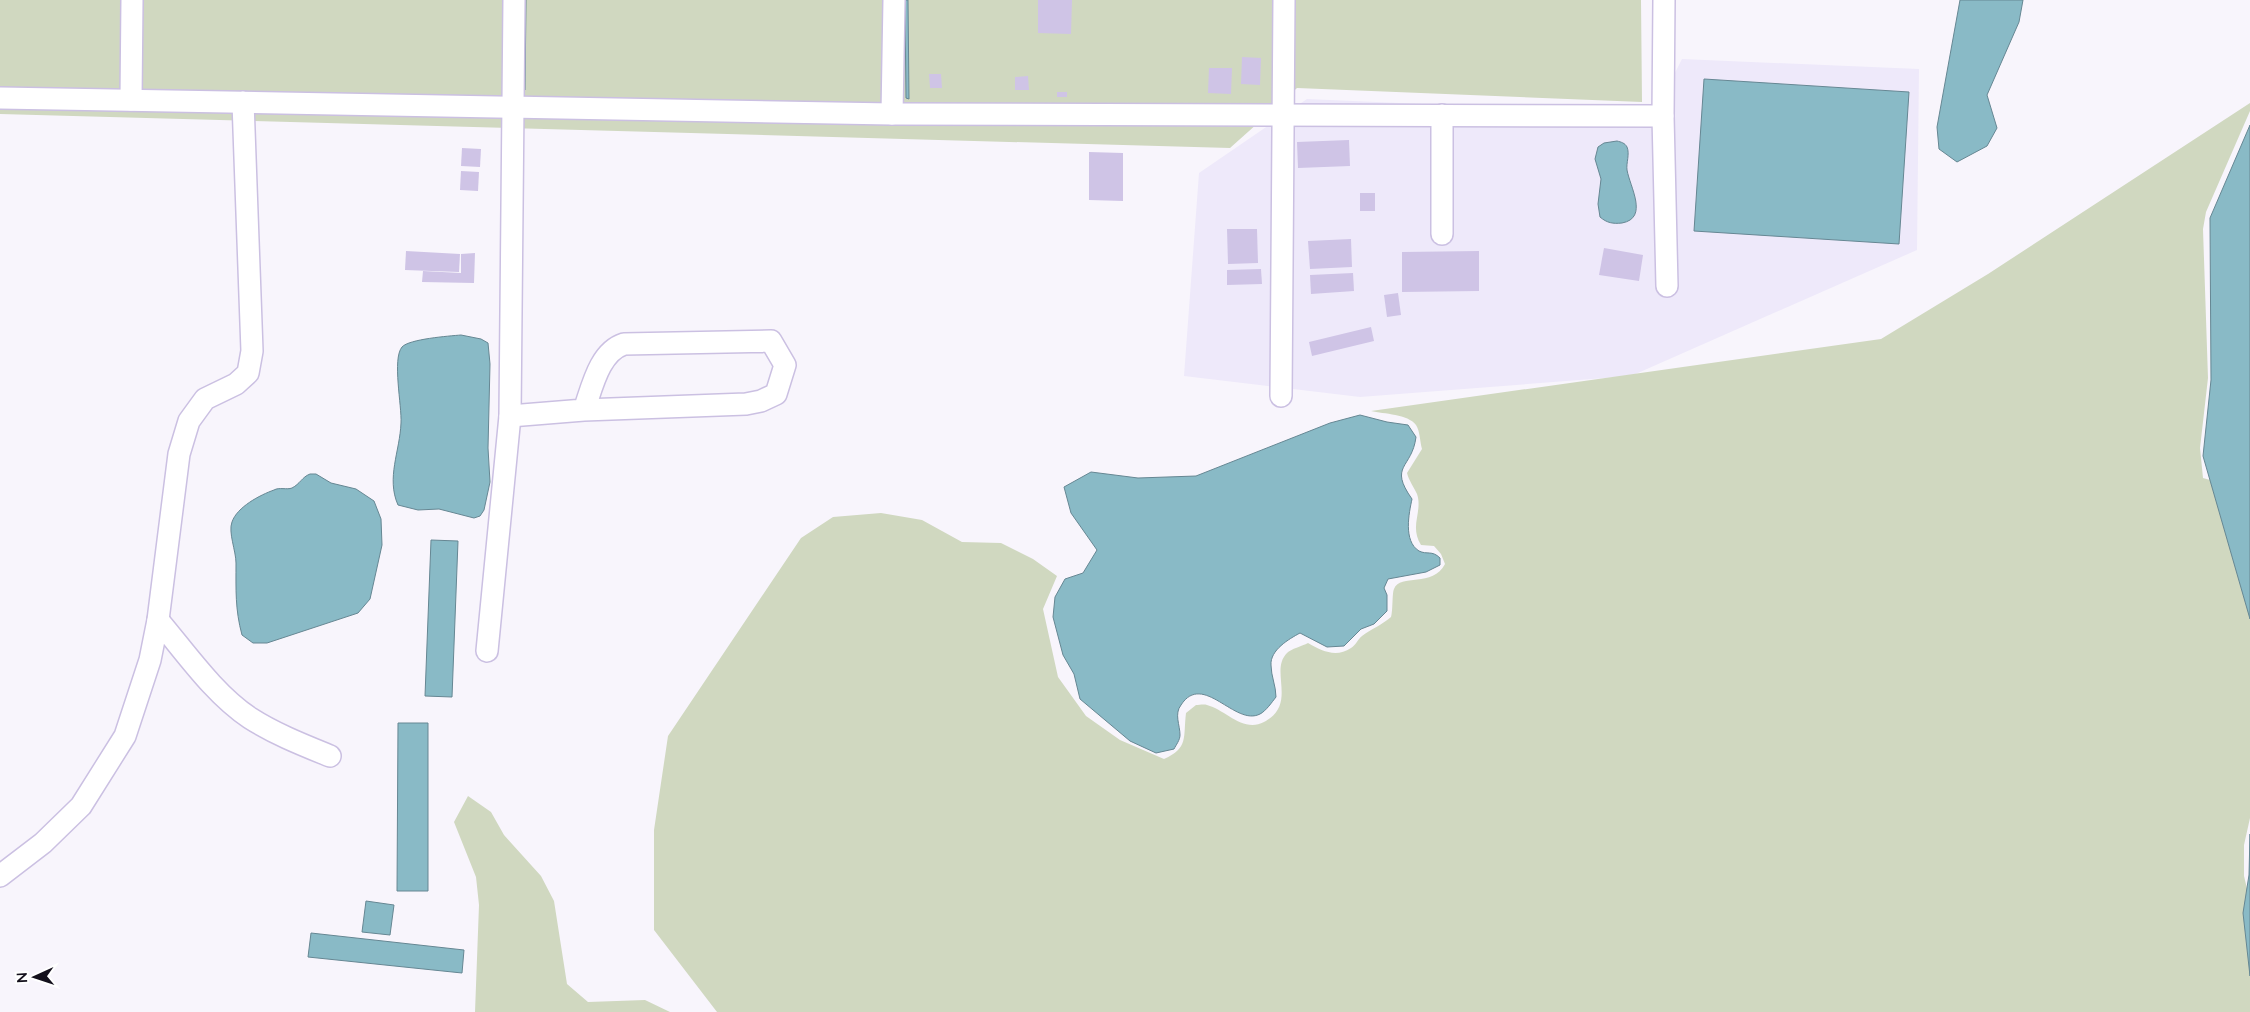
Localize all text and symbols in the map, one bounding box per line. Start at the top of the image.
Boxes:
north arrow [10,952,60,1002]
text: N [13,972,30,984]

